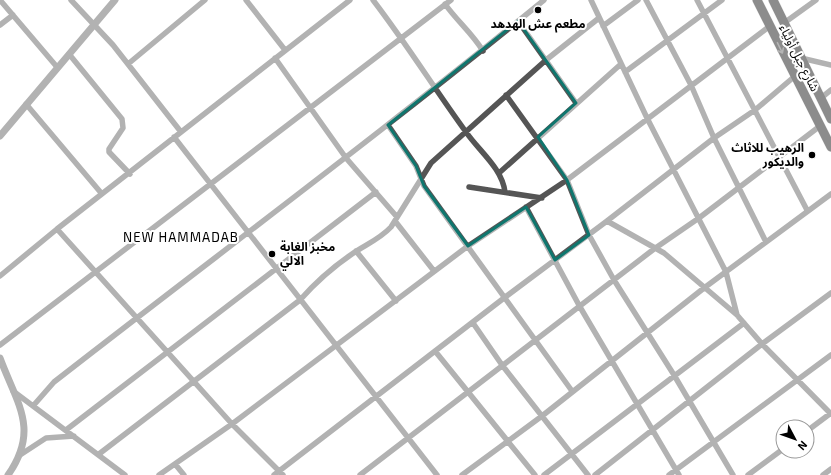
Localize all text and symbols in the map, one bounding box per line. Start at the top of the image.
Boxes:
marker: مطعم عش الهدهد [533,5,543,15]
place label: مطعم عش الهدهد [491,16,585,33]
street label: شارع جبل أولياء [774,22,823,95]
one-way arrow [777,41,785,53]
place label: الرهيب للاثاث والديكور [731,140,804,169]
marker: الرهيب للاثاث والديكور [807,150,817,160]
district label: NEW HAMMADAB [123,229,239,245]
place label: مخبز الغابة الالي [280,239,335,271]
marker: مخبز الغابة الالي [267,249,277,259]
north arrow [775,419,815,459]
text: N [795,439,810,453]

